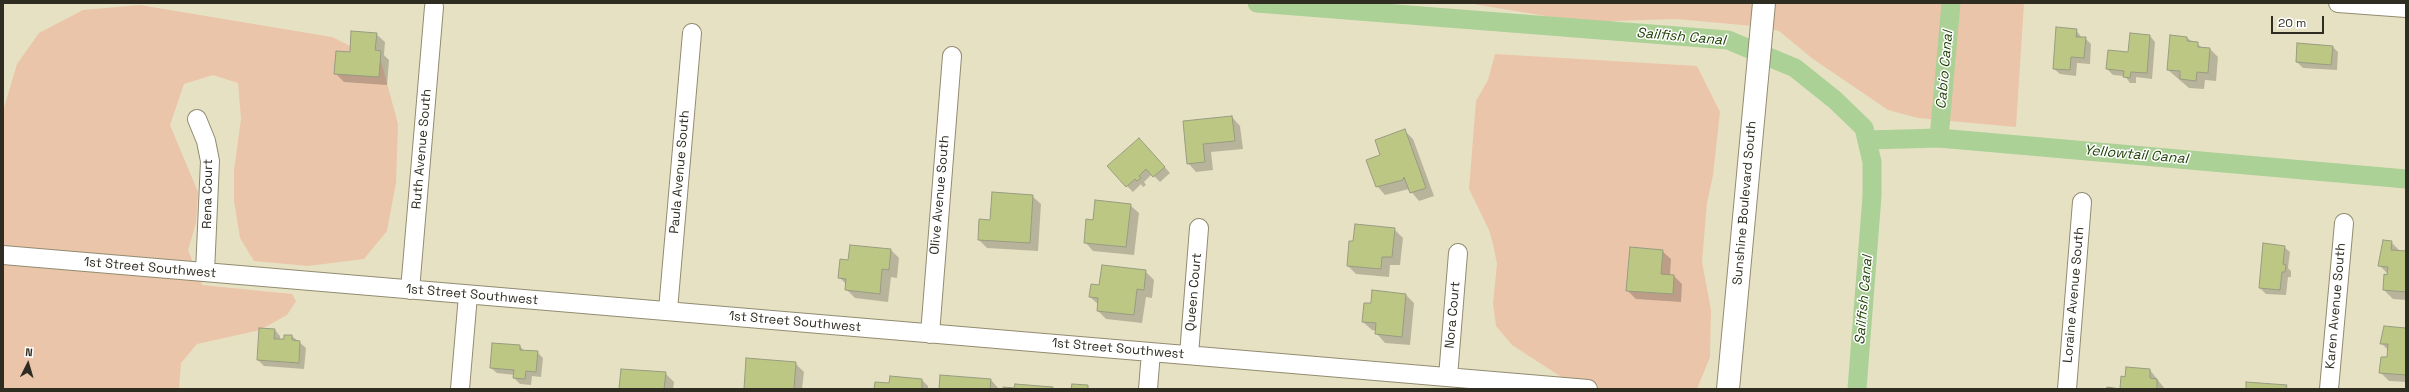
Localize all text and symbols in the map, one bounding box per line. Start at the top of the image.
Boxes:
scale bar [2273,8,2326,34]
text: 20 m [2278,15,2306,31]
water label: Sailfish Canal [1636,25,1726,49]
water label: Cabio Canal [1933,30,1957,110]
street label: Ruth Avenue South [409,88,435,210]
street label: Paula Avenue South [667,110,693,234]
street label: Sunshine Boulevard South [1730,120,1760,286]
street label: Olive Avenue South [927,135,953,255]
water label: Yellowtail Canal [2083,142,2189,168]
street label: Rena Court [200,159,216,229]
street label: Loraine Avenue South [2060,226,2088,364]
street label: Karen Avenue South [2323,242,2349,370]
street label: Queen Court [1183,252,1205,332]
street label: 1st Street Southwest [83,254,217,282]
water label: Sailfish Canal [1852,255,1876,345]
street label: 1st Street Southwest [405,281,539,309]
street label: Nora Court [1442,281,1464,349]
street label: 1st Street Southwest [728,308,862,336]
street label: 1st Street Southwest [1051,335,1185,363]
north arrow [8,344,48,384]
text: N [25,345,33,359]

